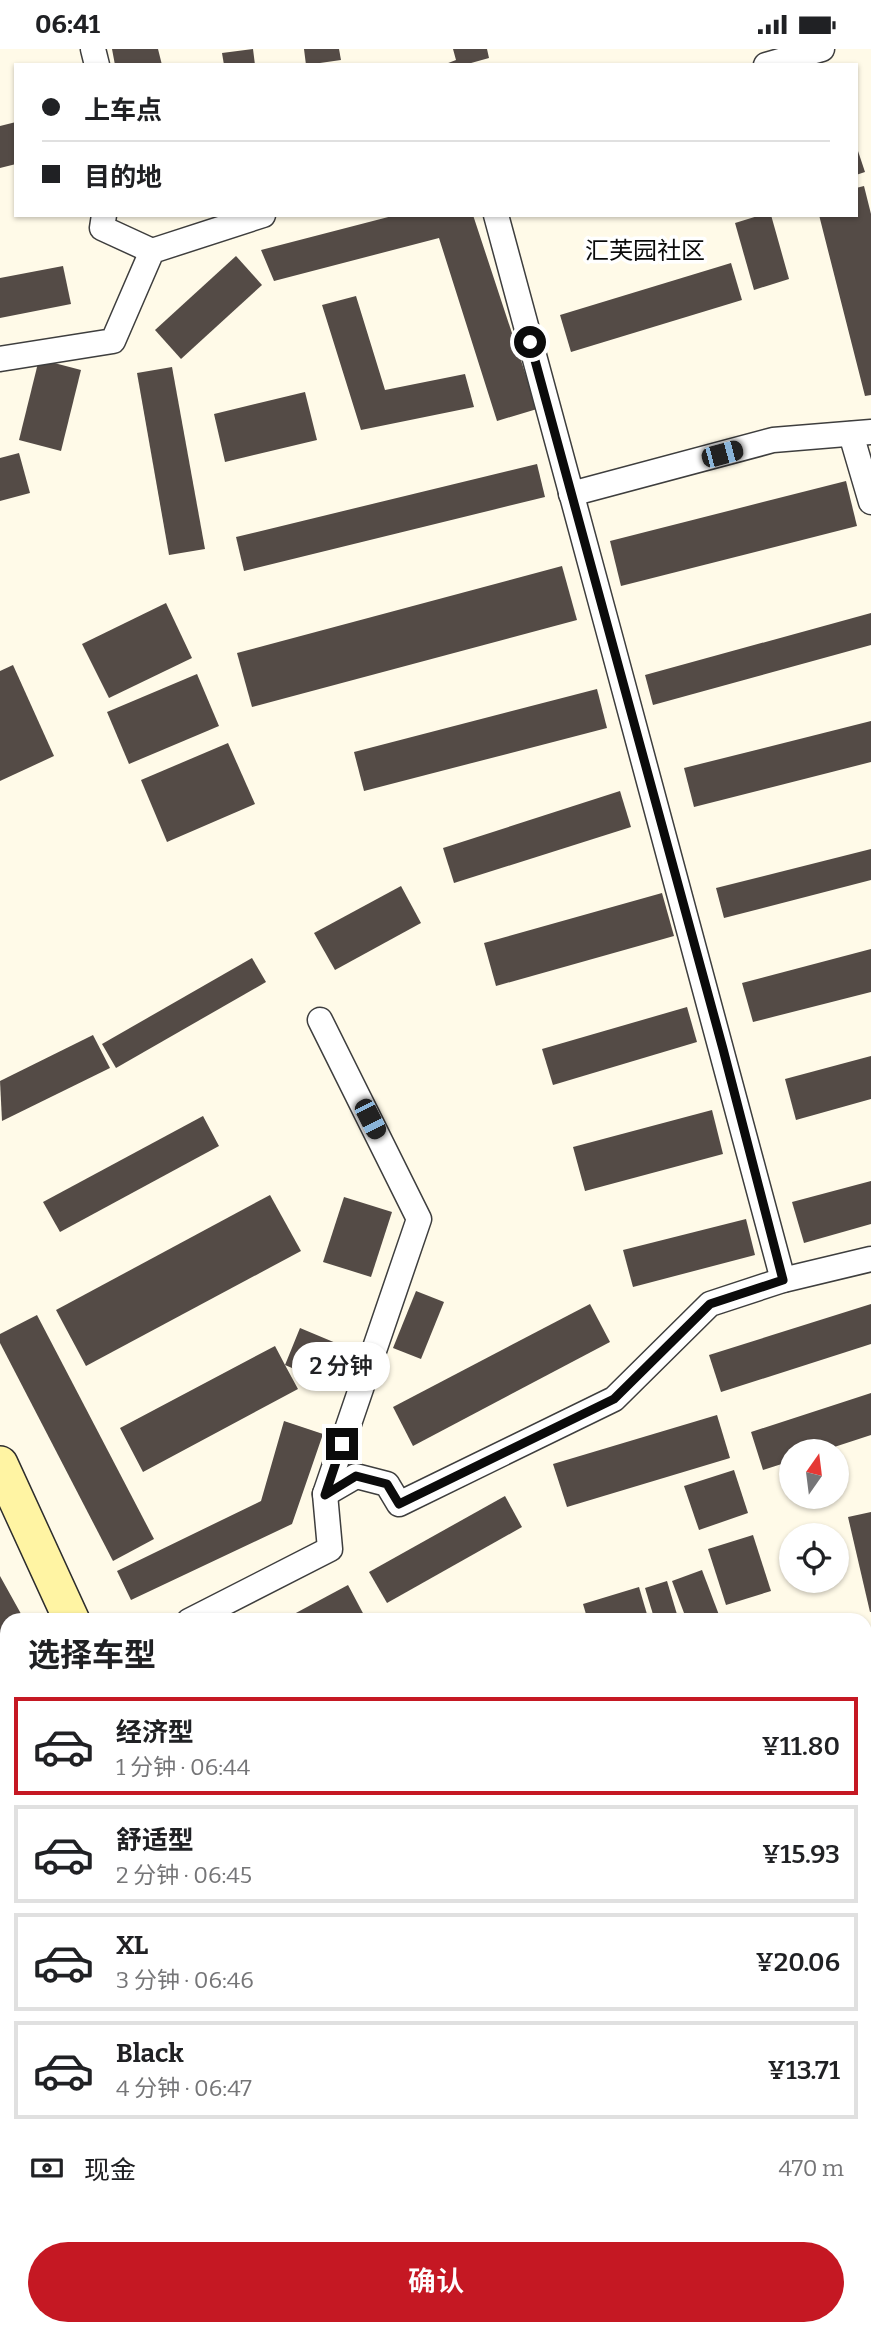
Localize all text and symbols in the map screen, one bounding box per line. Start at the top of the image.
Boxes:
text: 06:41 [35,9,100,40]
text: 上车点 [84,95,162,126]
text: 目的地 [84,162,162,193]
district label: 汇芙园社区 [585,237,705,265]
route start [514,326,546,358]
car [699,438,746,470]
car [352,1096,389,1142]
callout: 2 分钟 [293,1343,391,1391]
text: 2 分钟 [309,1352,373,1380]
route end [326,1428,358,1460]
north arrow [779,1439,849,1509]
map controls [779,1439,849,1593]
button: locate [779,1523,849,1593]
text: 选择车型 [28,1636,156,1674]
icon: car [32,1715,95,1778]
text: 经济型 [116,1717,194,1748]
text: ¥11.80 [761,1731,840,1762]
text: 1 分钟 · 06:44 [116,1753,250,1781]
icon: car [32,1823,95,1886]
text: 舒适型 [116,1825,194,1856]
text: ¥15.93 [762,1839,840,1870]
text: 2 分钟 · 06:45 [116,1861,252,1889]
text: XL [116,1930,148,1961]
icon: car [32,1931,95,1994]
text: ¥20.06 [755,1947,840,1978]
text: 3 分钟 · 06:46 [116,1966,254,1994]
text: Black [116,2038,184,2069]
icon: car [32,2039,95,2102]
text: ¥13.71 [767,2055,840,2086]
text: 4 分钟 · 06:47 [116,2074,252,2102]
icon: cash [28,2149,66,2187]
text: 470 m [778,2154,844,2182]
text: 现金 [84,2155,136,2186]
button: 确认 [28,2242,844,2322]

